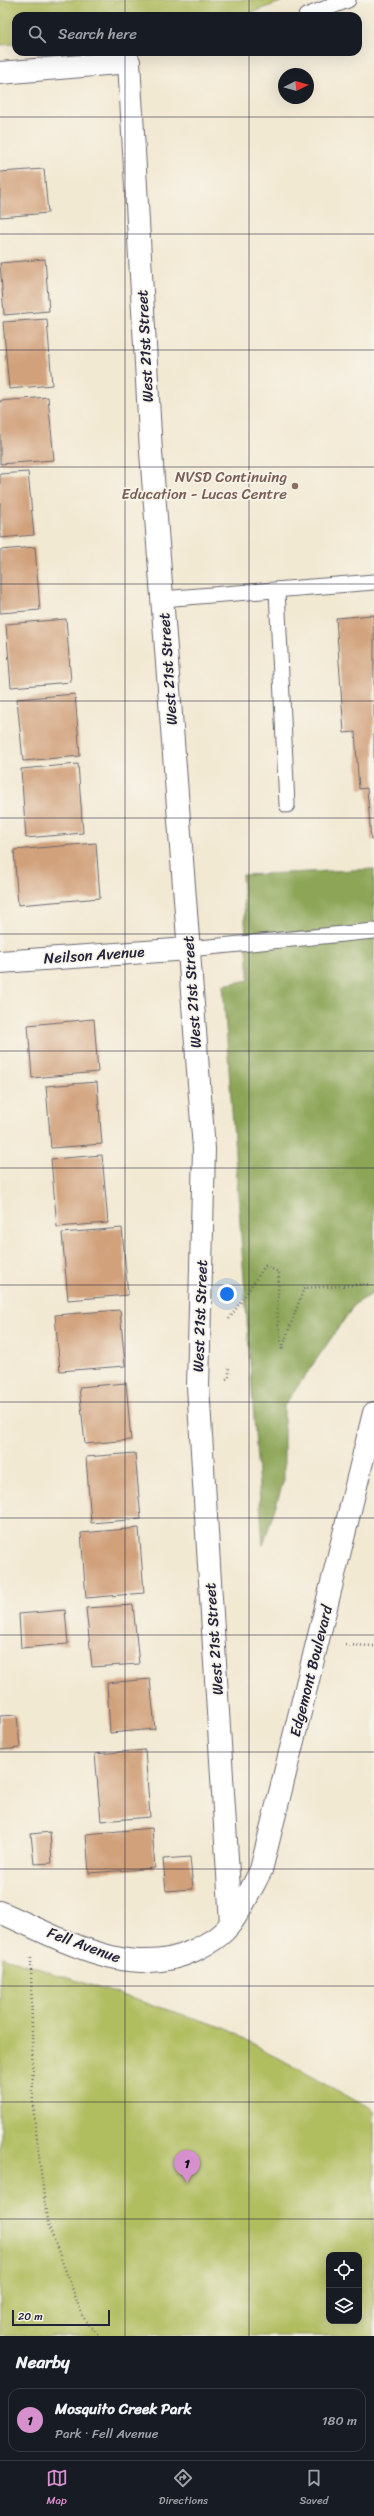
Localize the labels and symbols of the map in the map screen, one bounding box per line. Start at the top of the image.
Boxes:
north arrow [278,68,314,104]
street label: West 21st Street [129,289,161,403]
place label: NVSD Continuing Education - Lucas Centre [121,464,287,507]
marker: NVSD Continuing Education - Lucas Centre [290,481,300,491]
street label: West 21st Street [151,612,185,726]
street label: West 21st Street [175,935,209,1049]
street label: Neilson Avenue [43,939,145,971]
street label: West 21st Street [185,1259,215,1373]
your location [217,1284,237,1304]
street label: West 21st Street [197,1582,231,1696]
street label: Edgemont Boulevard [282,1601,340,1739]
street label: Fell Avenue [44,1920,125,1970]
pin: 1 [174,2150,200,2183]
scale bar [12,2308,110,2327]

